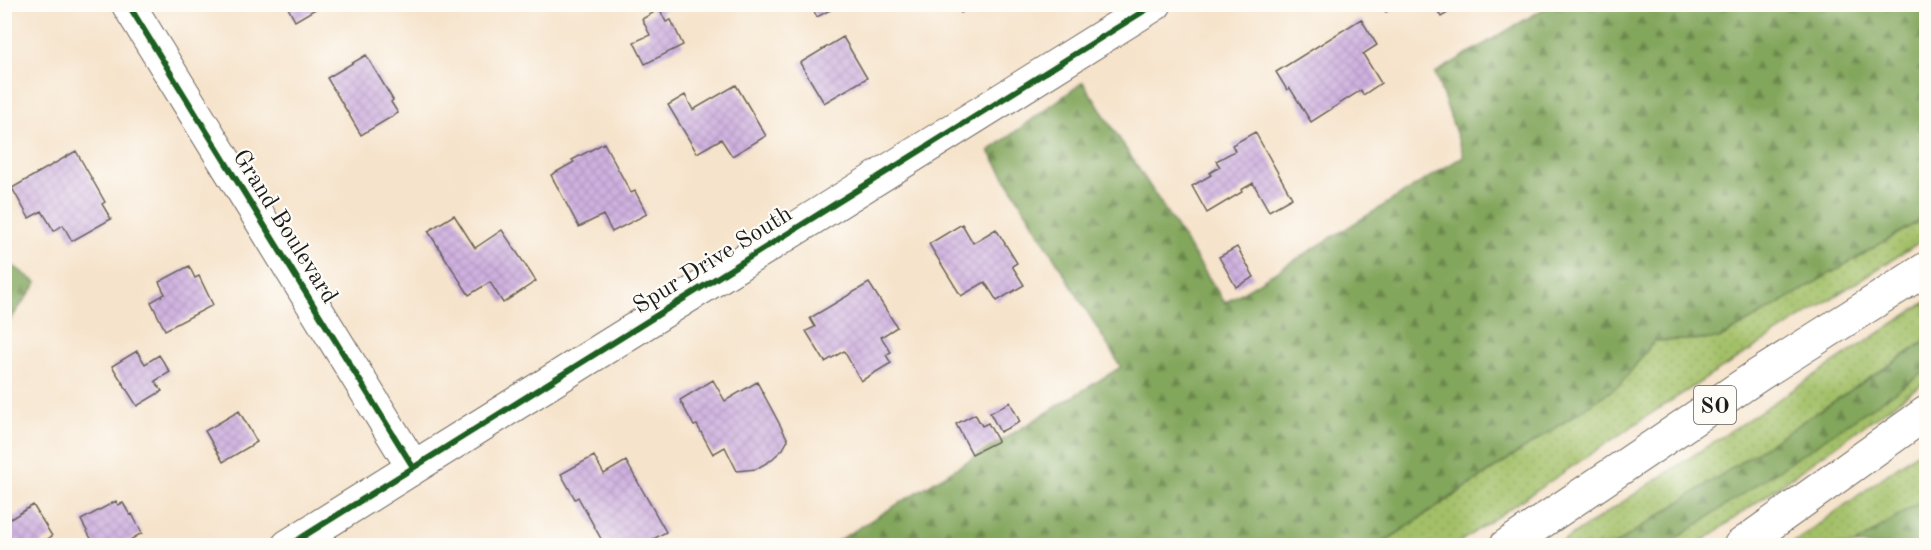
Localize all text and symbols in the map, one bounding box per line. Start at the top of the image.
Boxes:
street label: Grand Boulevard [227,146,341,308]
street label: Spur Drive South [629,202,797,319]
road number: SO [1694,386,1736,424]

